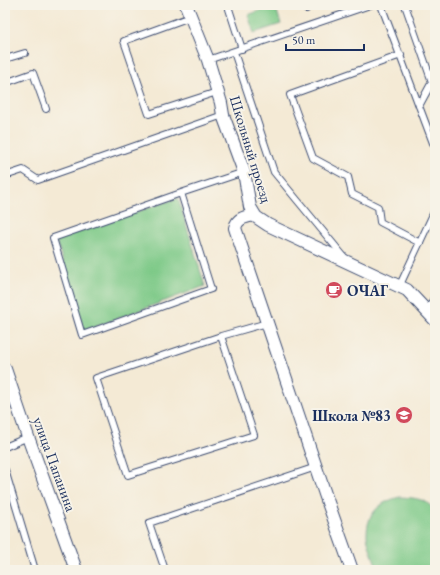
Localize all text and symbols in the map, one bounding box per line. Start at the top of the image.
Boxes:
scale bar [286,26,364,52]
text: 50 m [292,32,316,48]
street label: Школьный проезд [226,93,276,205]
cafe icon: ОЧАГ [324,280,344,300]
place label: ОЧАГ [347,281,388,300]
school or university icon: Школа №83 [394,405,414,425]
place label: Школа №83 [312,406,391,425]
street label: улица Папанина [29,414,81,514]

